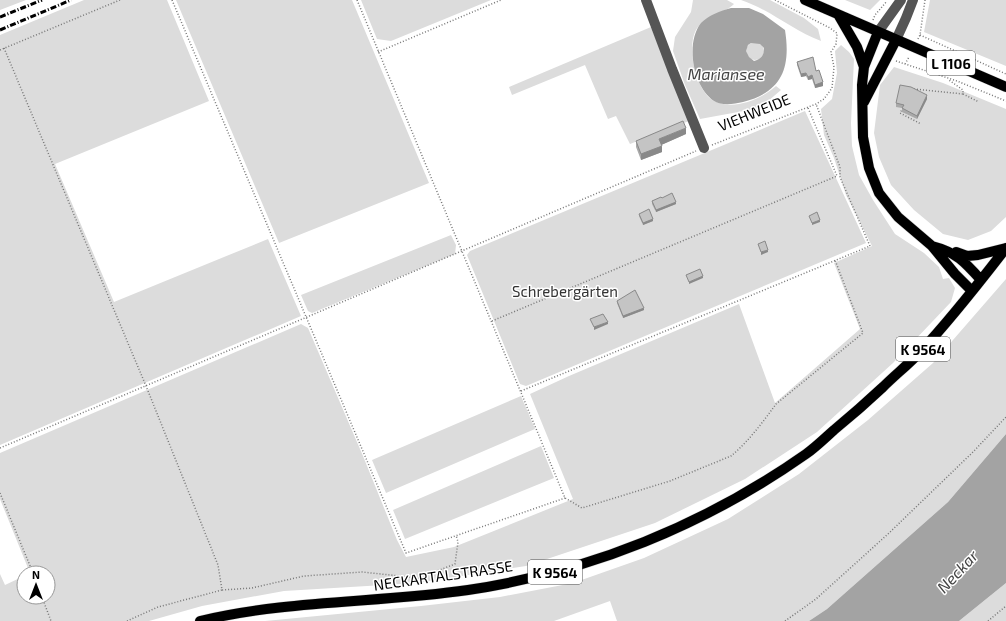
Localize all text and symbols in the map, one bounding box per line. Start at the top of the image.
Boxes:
road number: L 1106 [927,51,975,75]
water label: Mariansee [687,64,765,83]
street label: VIEHWEIDE [715,89,793,135]
park label: Schrebergärten [512,282,618,300]
road number: K 9564 [896,337,950,361]
water label: Neckar [933,545,982,596]
street label: NECKARTALSTRASSE [372,556,514,594]
road number: K 9564 [528,560,582,584]
north arrow [16,565,56,605]
text: N [32,568,40,581]

